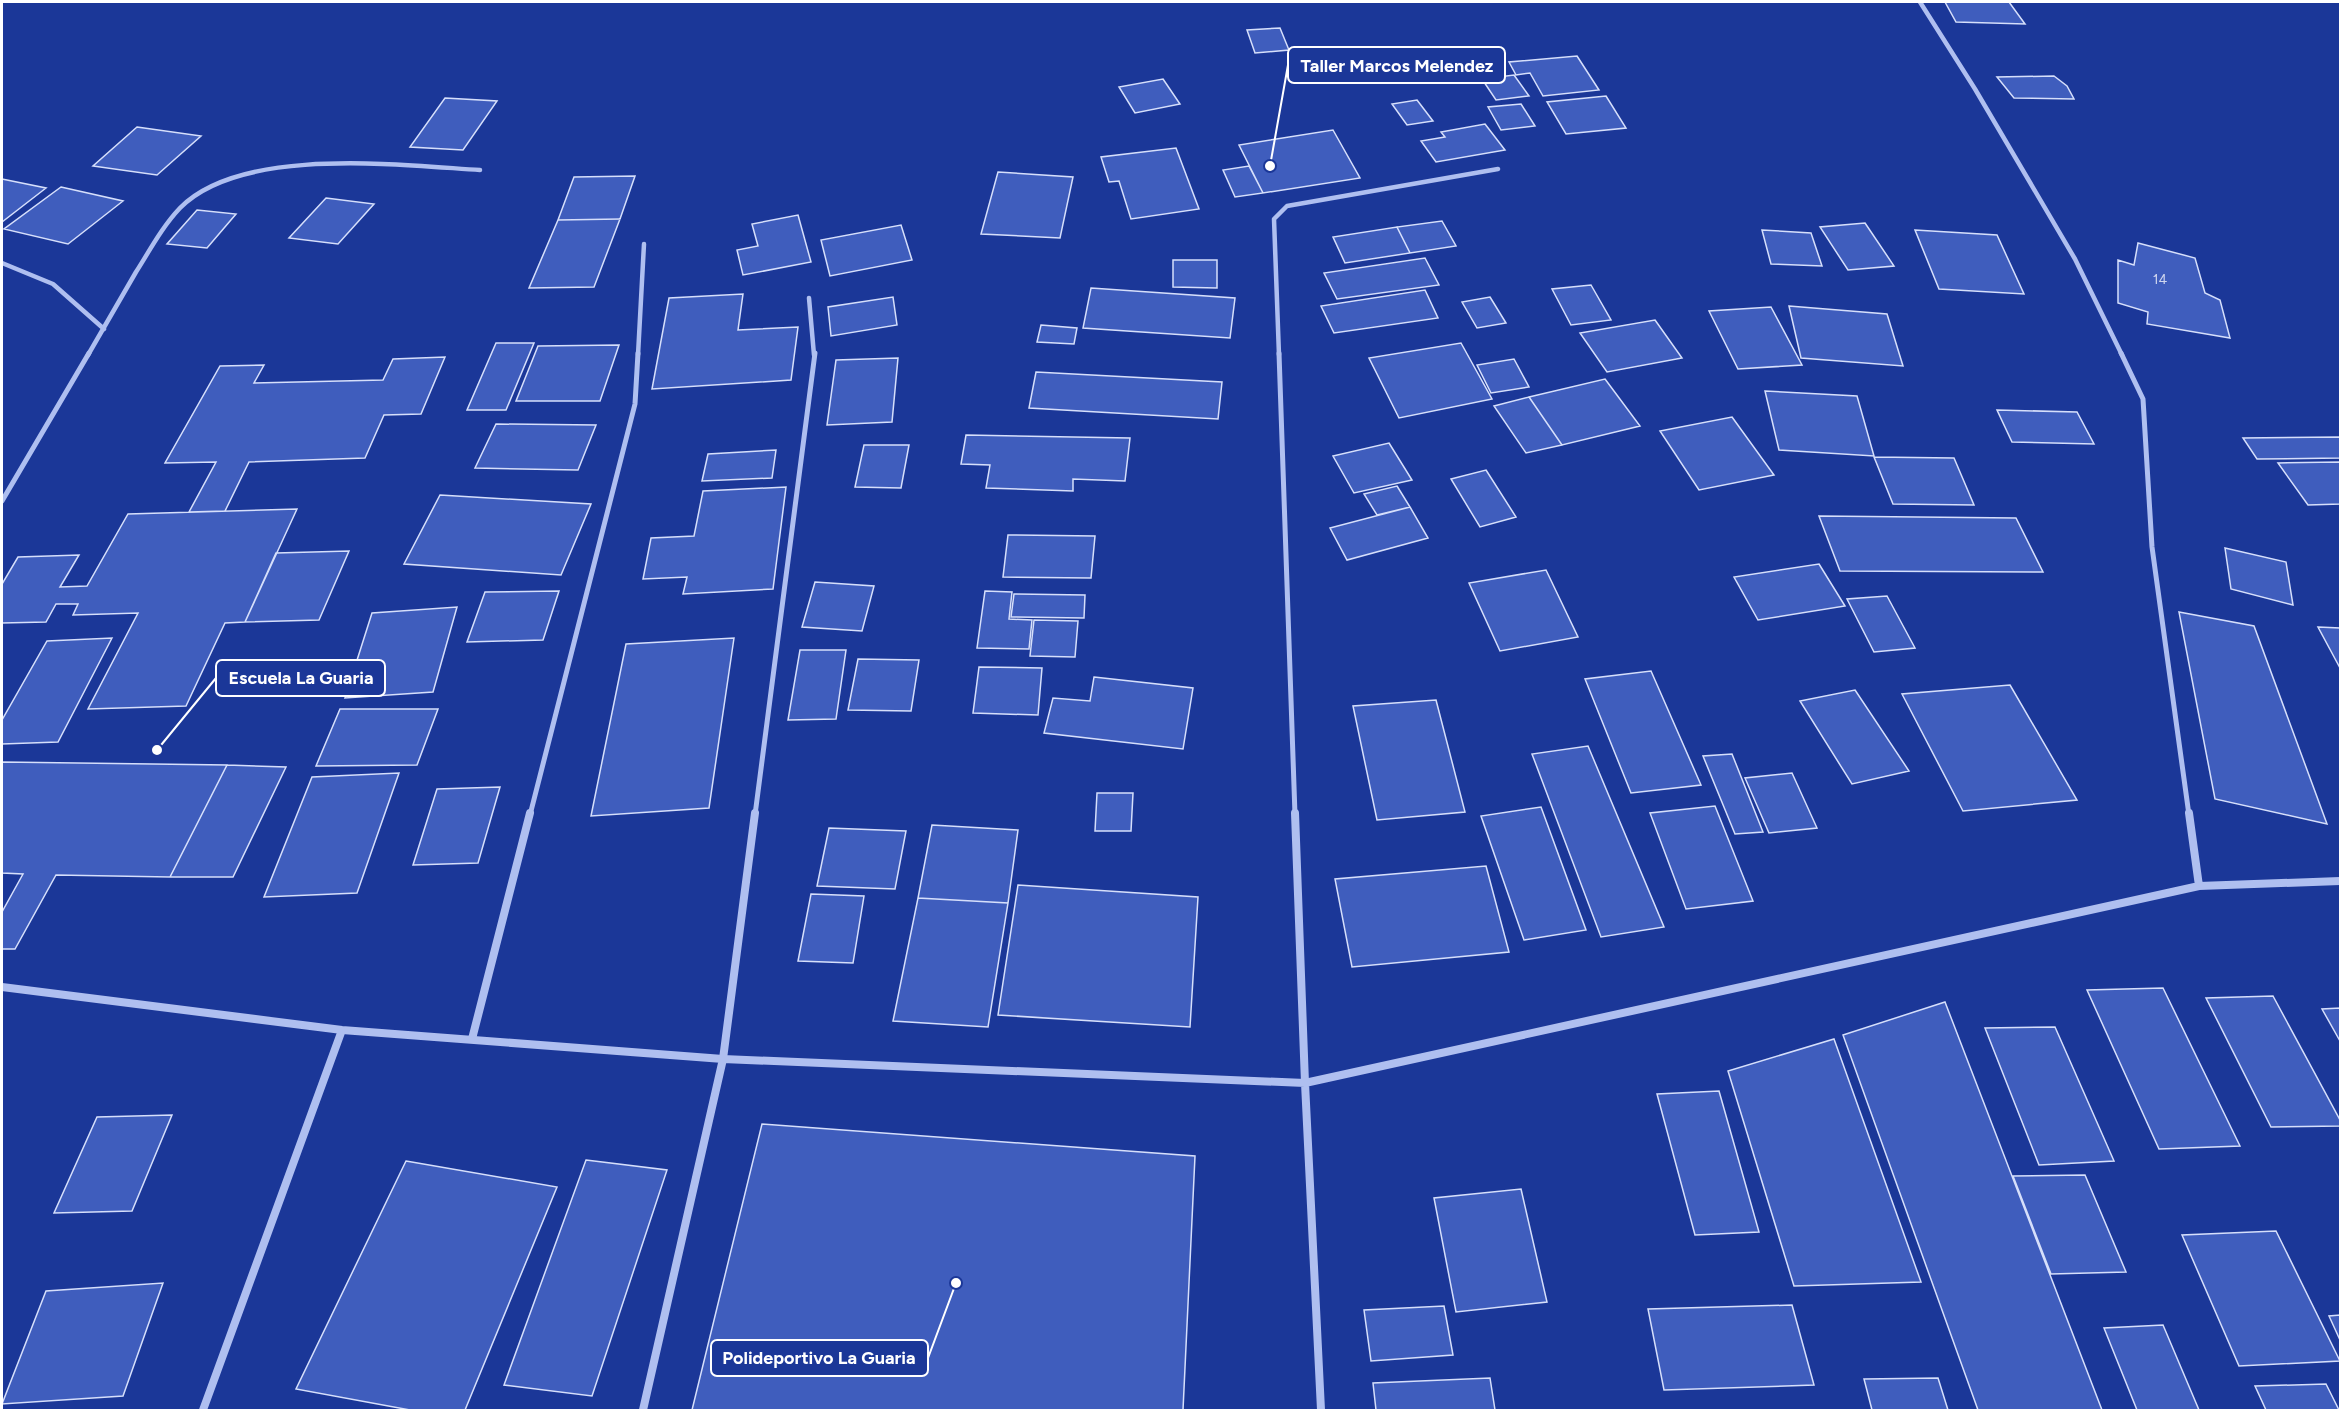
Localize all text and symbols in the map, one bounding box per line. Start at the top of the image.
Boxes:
callout: Taller Marcos Melendez [1288,47,1505,83]
text: Taller Marcos Melendez [1301,55,1494,77]
house number: 14 [2153,271,2168,288]
callout: Escuela La Guaria [216,660,385,696]
text: Escuela La Guaria [228,667,374,689]
callout: Polideportivo La Guaria [711,1340,928,1376]
text: Polideportivo La Guaria [722,1347,916,1369]

